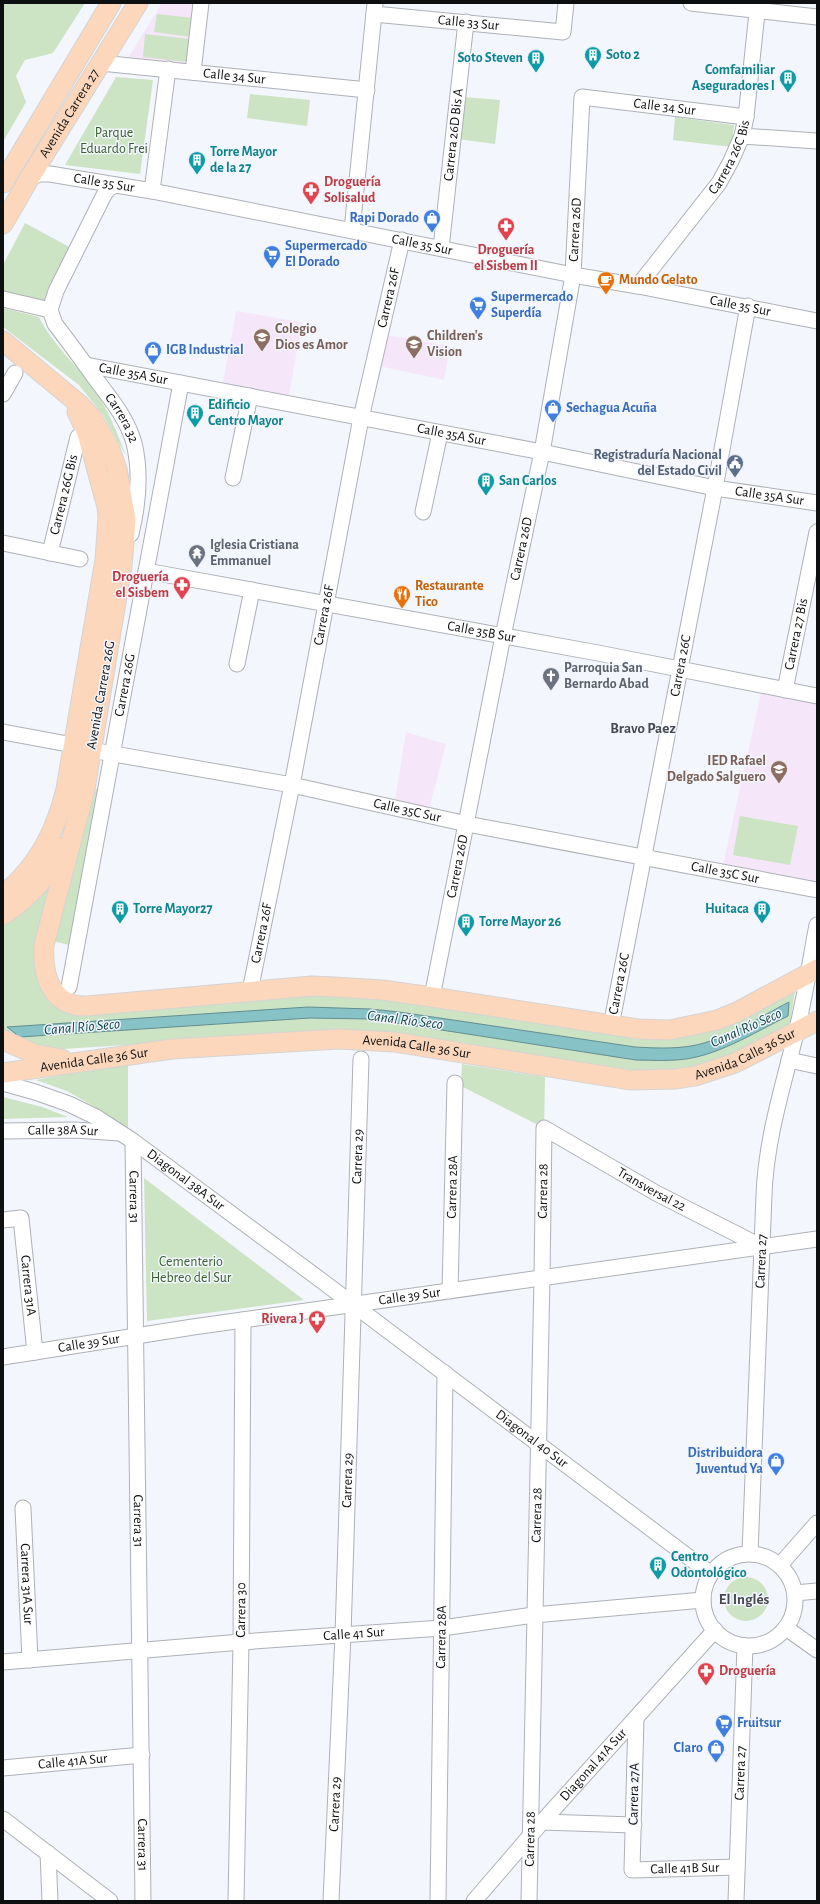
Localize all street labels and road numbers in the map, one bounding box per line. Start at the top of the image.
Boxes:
street label: Calle 33 Sur [437,13,500,33]
street label: Calle 34 Sur [203,66,267,87]
street label: Avenida Carrera 27 [37,67,102,160]
street label: Carrera 26D Bis A [441,88,466,182]
street label: Calle 34 Sur [633,96,697,118]
street label: Carrera 26C Bis [706,119,752,197]
street label: Calle 35 Sur [73,171,136,195]
street label: Carrera 26D [567,197,584,262]
street label: Calle 35 Sur [391,232,454,258]
street label: Carrera 26F [375,265,403,329]
street label: Calle 35 Sur [709,293,772,319]
street label: Calle 35A Sur [98,361,169,387]
street label: Carrera 32 [102,391,141,445]
street label: Calle 35A Sur [416,421,487,448]
street label: Carrera 26G Bis [48,453,81,536]
street label: Calle 35A Sur [734,484,805,508]
street label: Carrera 26D [508,516,535,582]
street label: Carrera 26F [311,583,337,647]
street label: Carrera 27 Bis [782,597,810,671]
street label: Calle 35B Sur [446,619,517,645]
street label: Carrera 26C [668,634,693,698]
street label: Avenida Carrera 26G [85,639,117,751]
street label: Carrera 26G [112,653,138,718]
street label: Calle 35C Sur [372,796,443,825]
street label: Carrera 26D [445,834,471,899]
street label: Calle 35C Sur [690,859,761,886]
street label: Carrera 26F [249,901,275,965]
street label: Carrera 26C [606,952,632,1016]
street label: Avenida Calle 36 Sur [693,1026,798,1083]
street label: Avenida Calle 36 Sur [362,1033,472,1061]
street label: Avenida Calle 36 Sur [39,1045,149,1075]
street label: Calle 38A Sur [28,1123,99,1139]
street label: Carrera 29 [350,1129,366,1184]
street label: Diagonal 38A Sur [144,1147,228,1214]
street label: Carrera 28A [445,1155,460,1219]
street label: Carrera 28 [536,1163,551,1219]
street label: Transversal 22 [615,1165,688,1214]
street label: Carrera 31 [126,1170,141,1224]
street label: Carrera 27 [753,1234,769,1289]
street label: Carrera 31A [18,1254,38,1317]
street label: Calle 39 Sur [378,1285,442,1308]
street label: Calle 39 Sur [57,1332,121,1355]
street label: Diagonal 40 Sur [493,1407,571,1471]
street label: Carrera 29 [340,1453,356,1508]
street label: Carrera 28 [529,1487,545,1543]
street label: Carrera 31 [131,1494,145,1548]
street label: Carrera 31A Sur [18,1543,35,1625]
street label: Carrera 30 [234,1582,248,1638]
street label: Carrera 28A [434,1605,449,1669]
street label: Calle 41 Sur [323,1625,386,1643]
street label: Diagonal 41A Sur [557,1726,630,1804]
street label: Carrera 27 [733,1745,748,1801]
street label: Calle 41A Sur [37,1751,108,1772]
street label: Carrera 27A [626,1763,642,1825]
street label: Carrera 29 [327,1776,344,1832]
street label: Carrera 28 [523,1811,538,1867]
street label: Carrera 31 [135,1818,150,1871]
street label: Calle 41B Sur [650,1860,720,1876]

